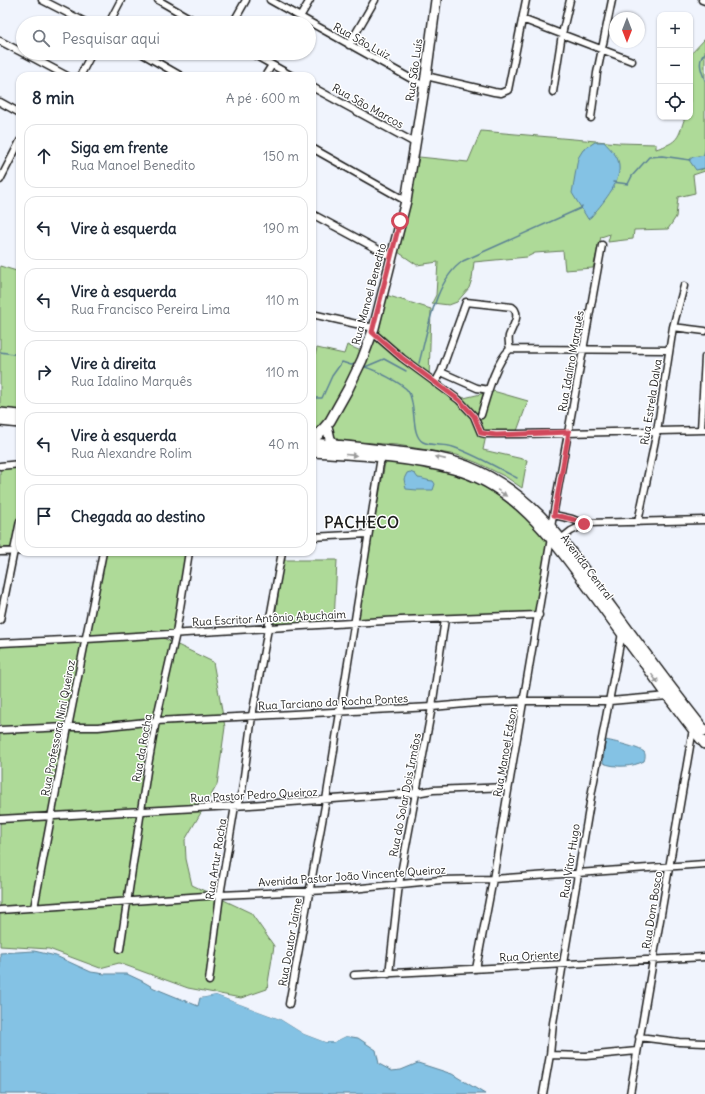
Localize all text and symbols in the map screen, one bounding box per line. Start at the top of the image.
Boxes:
north arrow [609,12,645,48]
map controls [657,12,693,120]
button: + [657,12,693,48]
search box [16,16,316,60]
street label: Rua São Luiz [331,20,393,62]
icon: search [30,27,52,49]
text: Pesquisar aqui [62,29,160,48]
street label: Rua São Luís [403,38,425,102]
button: − [657,48,693,84]
street label: Rua São Marcos [330,81,406,131]
button: locate [657,84,693,120]
text: 8 min [32,87,74,109]
text: A pé · 600 m [226,90,300,107]
text: Siga em frente [71,138,168,157]
icon: ahead [33,145,55,167]
text: 150 m [263,148,299,165]
text: Rua Manoel Benedito [71,157,195,174]
route start [391,212,409,230]
icon: left [33,217,55,239]
text: Vire à esquerda [71,219,177,238]
text: 190 m [263,220,299,237]
street label: Rua Manoel Benedito [349,241,389,347]
text: Vire à esquerda [71,282,177,301]
icon: left [33,289,55,311]
text: 110 m [266,292,299,309]
text: Rua Francisco Pereira Lima [71,301,230,318]
street label: Rua Idalino Marquês [555,309,587,413]
text: Vire à direita [71,354,156,373]
street label: Rua Estrela Dalva [637,358,665,446]
icon: right [33,361,55,383]
text: 110 m [266,364,299,381]
text: Rua Idalino Marquês [71,373,192,390]
text: Vire à esquerda [71,426,177,445]
icon: left [33,433,55,455]
text: 40 m [268,436,299,453]
text: Rua Alexandre Rolim [71,445,192,462]
one-way arrow [345,451,357,458]
one-way arrow [433,455,446,461]
one-way arrow [497,489,507,497]
icon: arrive [33,505,55,527]
text: Chegada ao destino [71,507,205,526]
district label: PACHECO [324,513,400,532]
route end [575,515,593,533]
street label: Avenida Central [558,531,616,603]
street label: Rua Escritor Antônio Abuchaim [192,607,347,629]
street label: Rua Professora Nini Queiroz [38,659,78,797]
one-way arrow [651,673,659,684]
street label: Rua Tarciano da Rocha Pontes [258,691,408,713]
street label: Rua Manoel Edson [490,706,520,798]
street label: Rua da Rocha [129,713,155,783]
street label: Rua do Solar Dois Irmãos [386,732,424,858]
street label: Rua Pastor Pedro Queiroz [190,785,318,805]
street label: Rua Artur Rocha [203,817,229,901]
street label: Rua Vitor Hugo [557,823,583,899]
street label: Avenida Pastor João Vincente Queiroz [258,862,446,890]
street label: Rua Dom Bosco [639,870,665,950]
street label: Rua Doutor Jaime [275,897,305,987]
street label: Rua Oriente [499,947,559,965]

